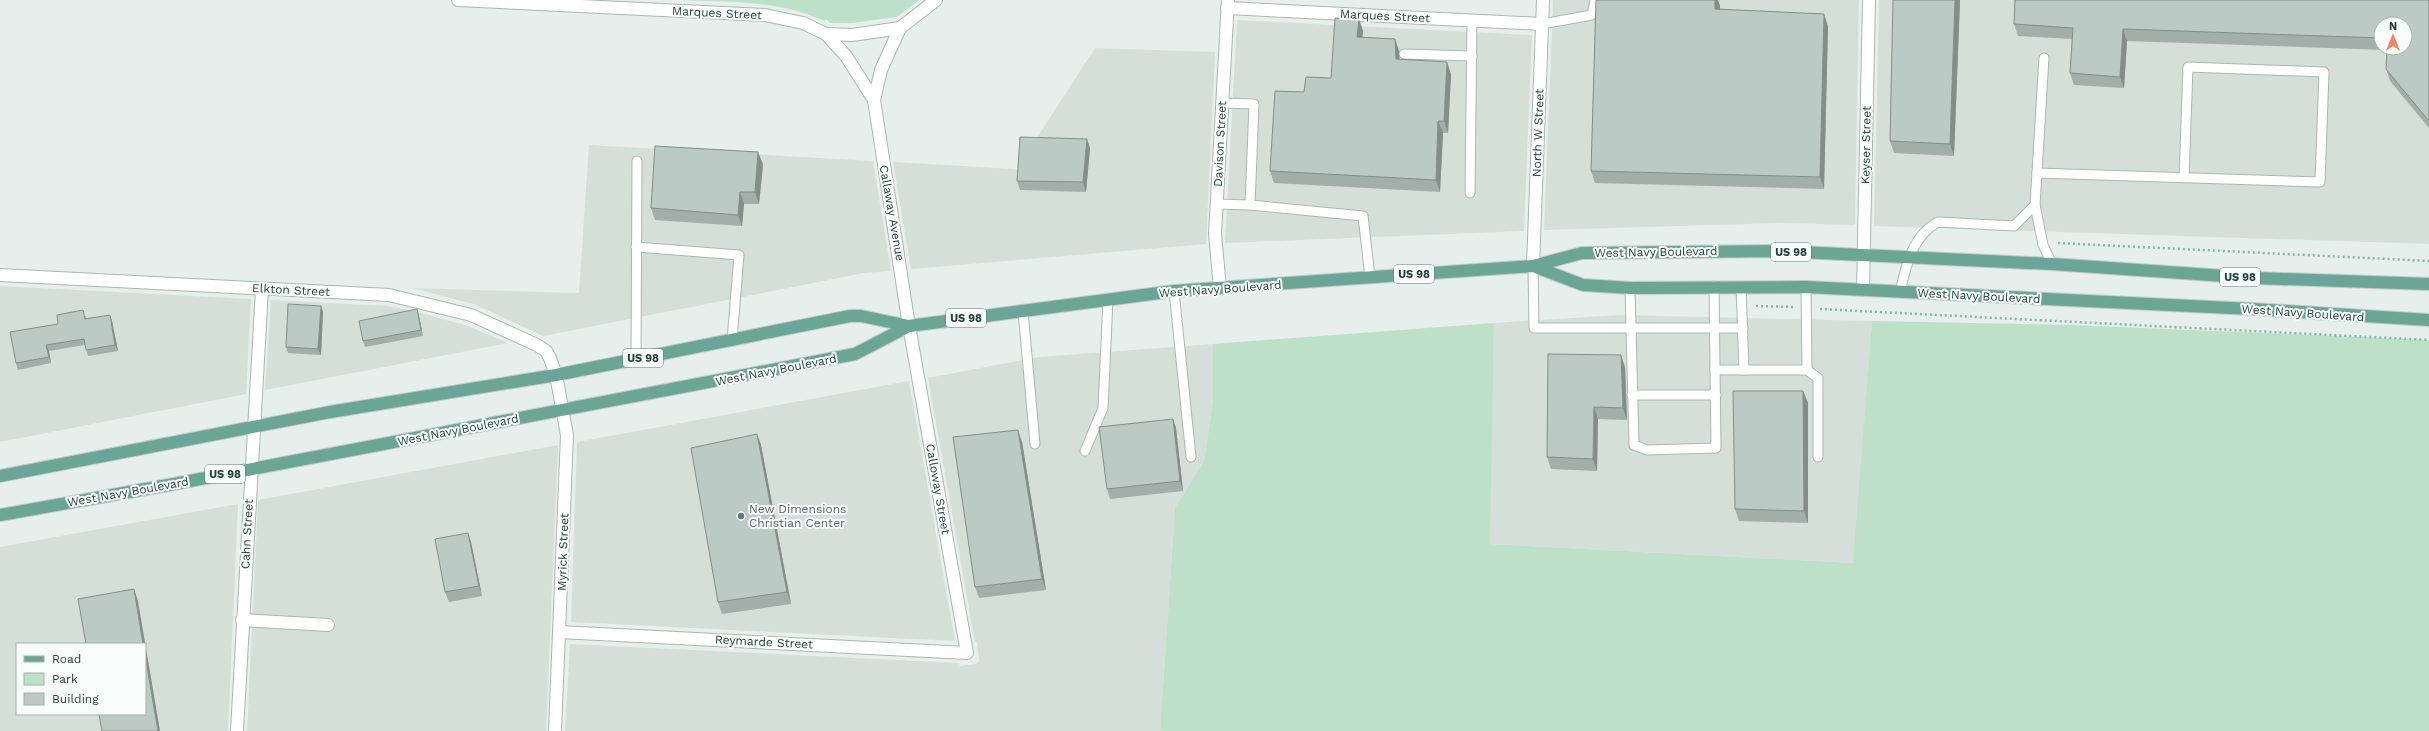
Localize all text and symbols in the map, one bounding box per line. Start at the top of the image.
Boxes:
street label: Marques Street [672,4,762,22]
street label: Marques Street [1340,7,1430,25]
north arrow [2373,16,2413,56]
text: N [2389,20,2397,33]
street label: North W Street [1529,89,1547,177]
street label: Davison Street [1211,101,1229,187]
street label: Keyser Street [1858,106,1874,184]
street label: Callaway Avenue [877,164,907,262]
road number: US 98 [1771,243,1811,261]
street label: West Navy Boulevard [1594,244,1718,260]
road number: US 98 [1394,265,1434,283]
road number: US 98 [2220,268,2260,286]
street label: West Navy Boulevard [1158,278,1282,300]
street label: Elkton Street [252,281,330,299]
street label: West Navy Boulevard [1917,286,2041,306]
street label: West Navy Boulevard [2241,302,2365,324]
road number: US 98 [946,309,986,327]
road number: US 98 [623,349,663,367]
street label: West Navy Boulevard [714,351,838,389]
street label: West Navy Boulevard [396,411,520,449]
street label: Calloway Street [923,443,953,535]
road number: US 98 [205,465,245,483]
street label: West Navy Boulevard [66,474,190,510]
street label: Cahn Street [238,499,256,569]
place label: New Dimensions Christian Center [749,502,846,530]
marker: New Dimensions Christian Center [736,511,746,521]
street label: Myrick Street [555,513,571,591]
street label: Reymarde Street [715,632,813,652]
legend [16,643,146,715]
text: Road [52,652,81,666]
text: Park [52,672,78,686]
text: Building [52,692,99,706]

